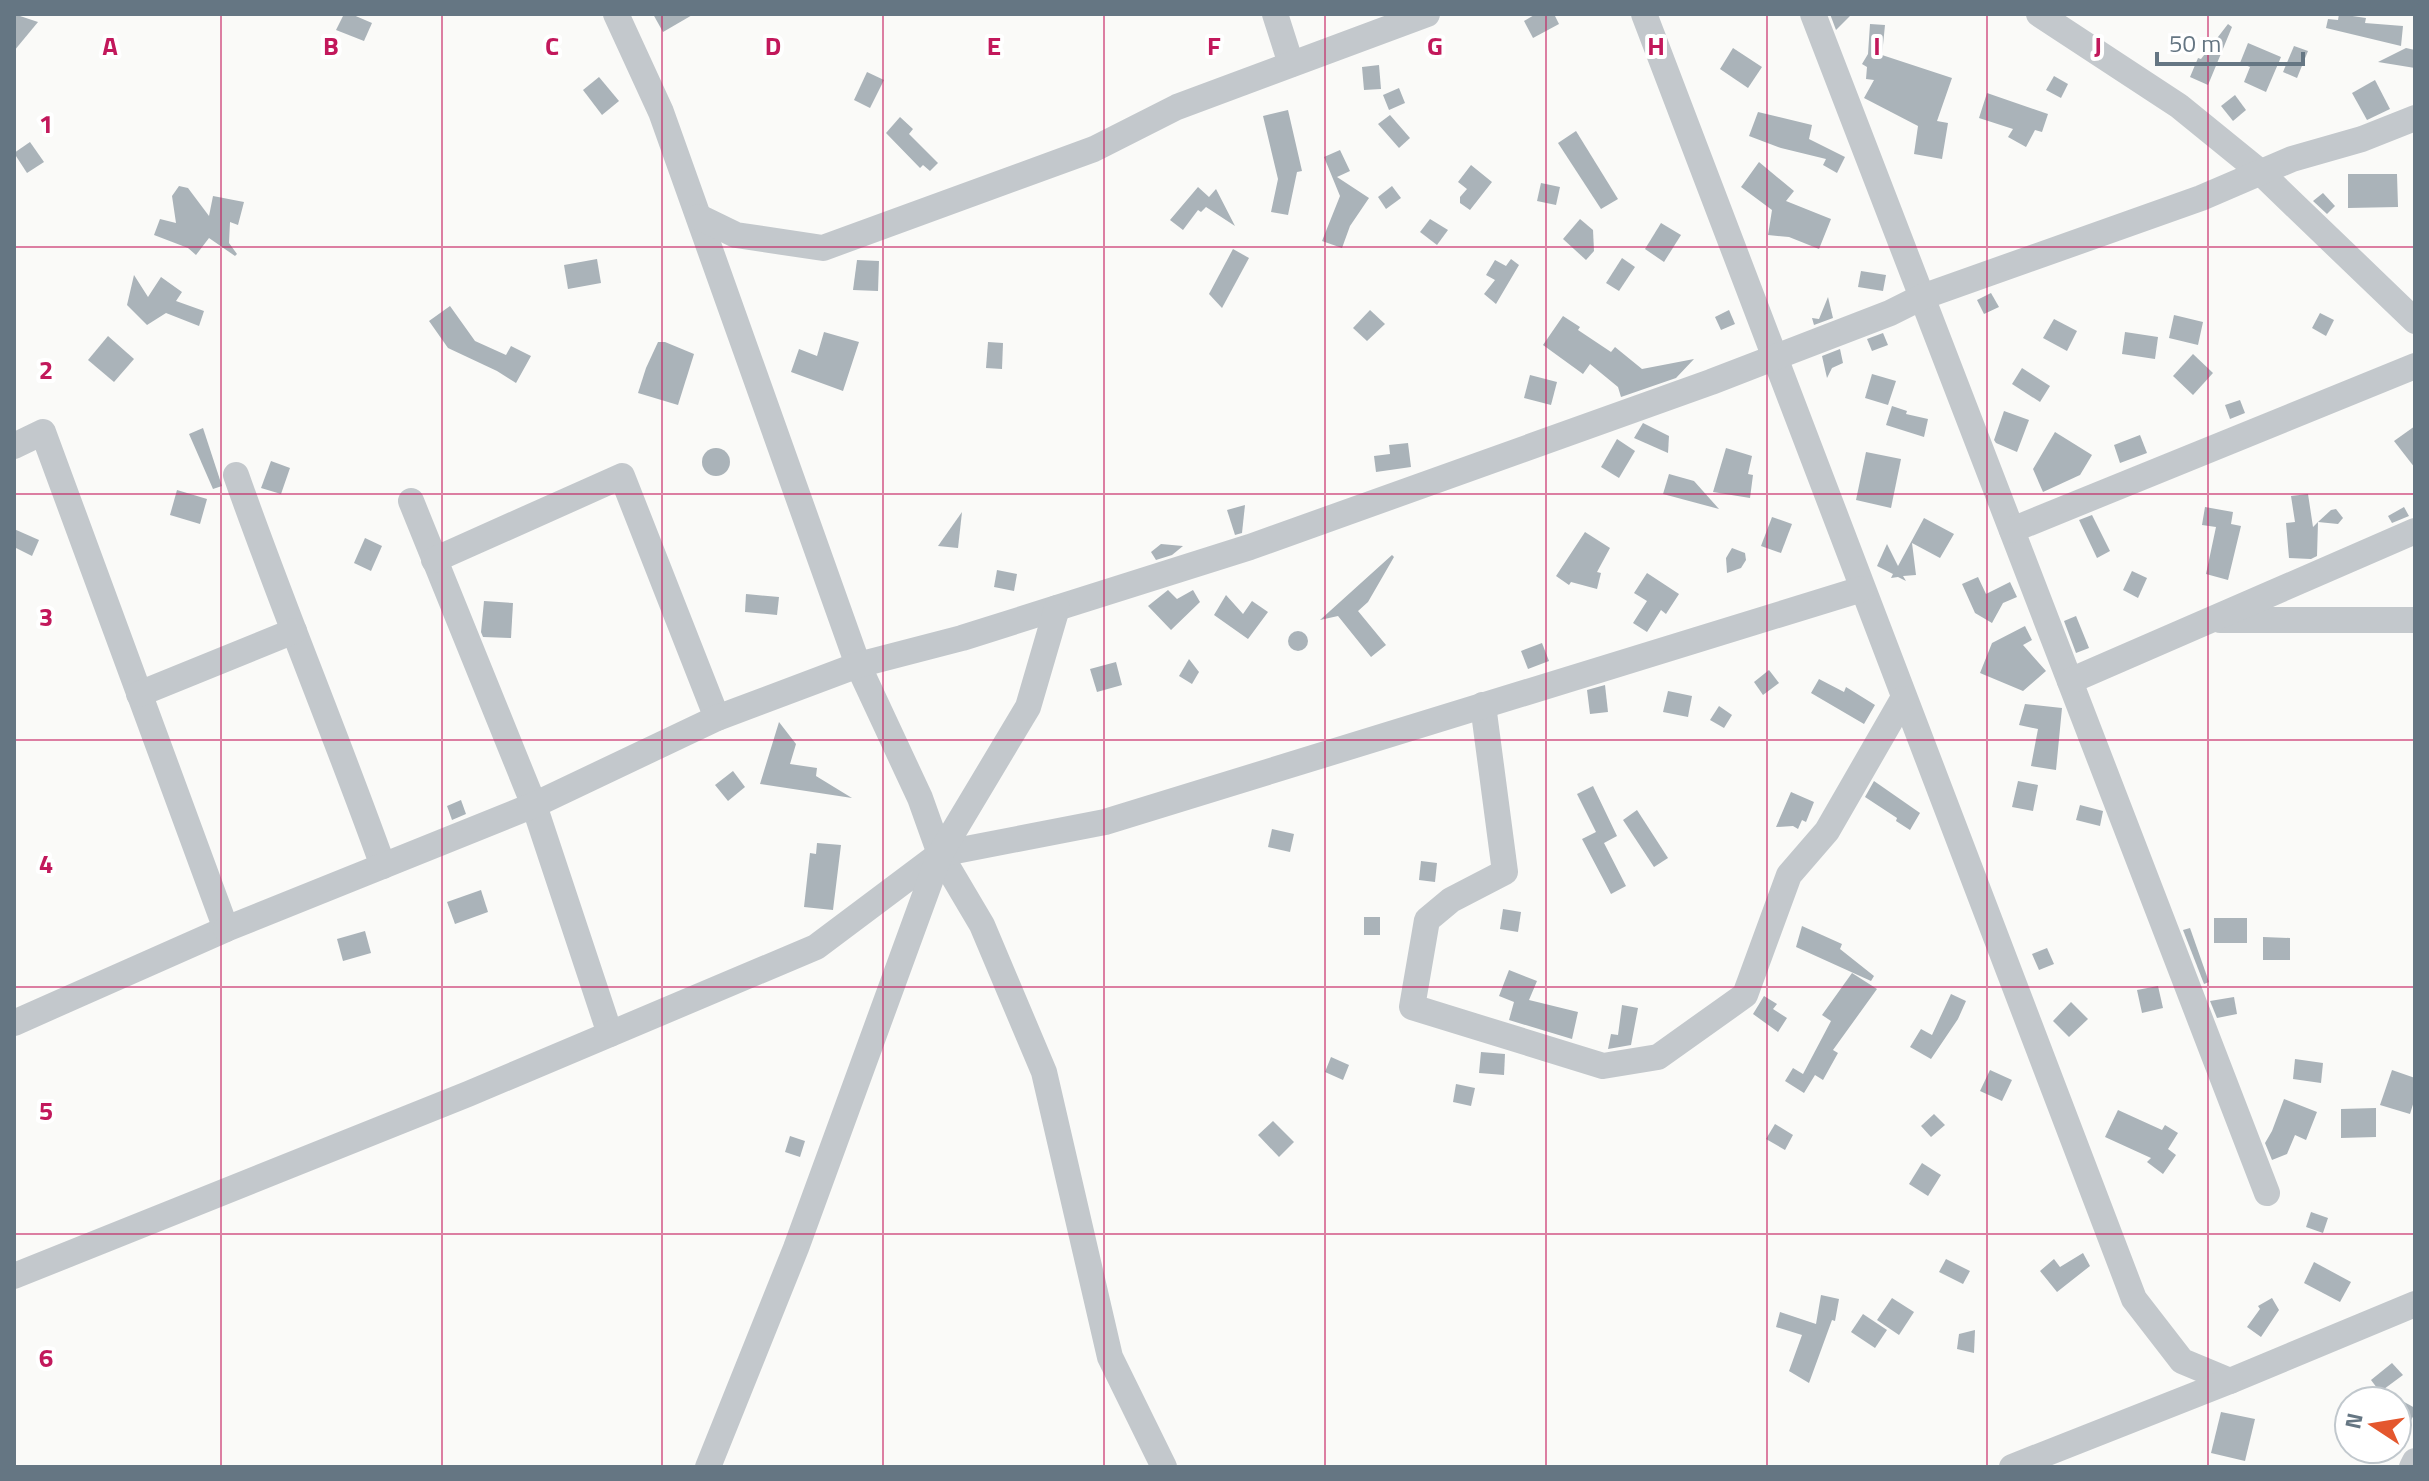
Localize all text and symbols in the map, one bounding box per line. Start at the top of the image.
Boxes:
scale bar [2157,16,2303,66]
text: 50 m [2169,25,2221,61]
text: A [102,26,118,65]
text: B [323,26,339,65]
text: C [545,26,559,65]
text: D [765,26,781,65]
text: E [987,26,1001,65]
text: F [1207,26,1221,65]
text: G [1427,26,1443,65]
text: H [1647,26,1665,65]
text: I [1873,26,1881,65]
text: J [2094,26,2102,65]
text: 1 [39,104,53,143]
text: 2 [39,350,53,389]
text: 3 [39,597,53,636]
text: 4 [39,844,53,883]
text: 5 [39,1091,53,1130]
text: 6 [39,1338,53,1377]
north arrow [2333,1385,2413,1465]
text: N [2335,1410,2372,1432]

